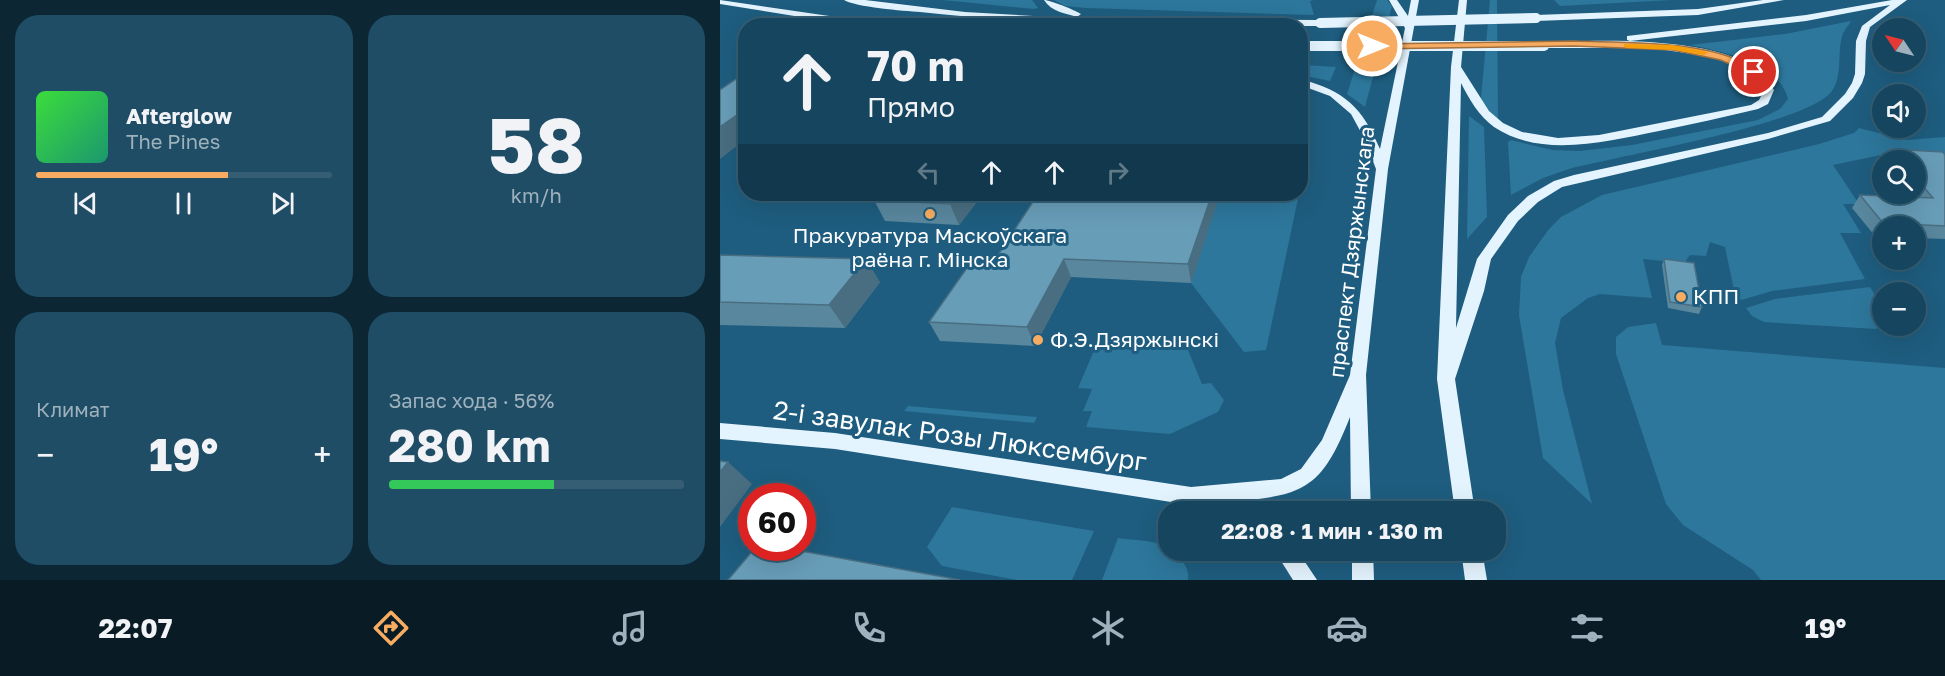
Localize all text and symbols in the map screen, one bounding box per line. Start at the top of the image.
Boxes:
position arrow [1340,14,1404,78]
north arrow [1872,18,1926,72]
map controls [1872,18,1926,336]
text: 70 m [867,40,964,90]
icon: ahead [768,42,846,120]
pin [1728,46,1779,97]
icon: arrive [1737,55,1770,88]
button: sound [1872,84,1926,138]
text: Прямо [867,91,955,123]
text: 58 [487,97,585,190]
text: Afterglow [126,102,232,129]
street label: праспект Дзяржынскага [1323,125,1379,379]
text: The Pines [126,129,220,153]
button: search [1872,150,1926,204]
icon: left [912,156,945,189]
icon: ahead [975,156,1008,189]
icon: ahead [1038,156,1071,189]
icon: right [1101,156,1134,189]
text: km/h [511,183,562,207]
icon: previous [69,187,102,220]
icon: pause [167,187,200,220]
icon: next [266,187,299,220]
marker: Пракуратура Маскоўскага раёна г. Мінска [923,207,937,221]
button: + [1872,216,1926,270]
place label: Пракуратура Маскоўскага раёна г. Мінска [793,222,1067,272]
button: − [1872,282,1926,336]
place label: КПП [1693,283,1739,309]
marker: КПП [1674,290,1688,304]
place label: Ф.Э.Дзяржынскі [1050,326,1219,352]
marker: Ф.Э.Дзяржынскі [1031,333,1045,347]
text: Запас хода · 56% [389,388,554,412]
street label: 2-і завулак Розы Люксембург [772,394,1149,477]
text: Климат [36,397,110,421]
text: 280 km [389,418,551,472]
text: 19° [149,427,218,481]
text: − [36,435,54,474]
text: + [313,435,332,474]
speed limit sign: 60 [738,483,816,561]
text: 22:08 · 1 мин · 130 m [1221,517,1443,544]
icon: directions [370,607,412,649]
icon: music [609,607,651,649]
icon: phone [848,607,890,649]
icon: climate [1087,607,1129,649]
icon: car [1326,607,1368,649]
icon: filters [1566,607,1608,649]
text: 22:07 [99,612,172,644]
text: 19° [1805,612,1846,644]

